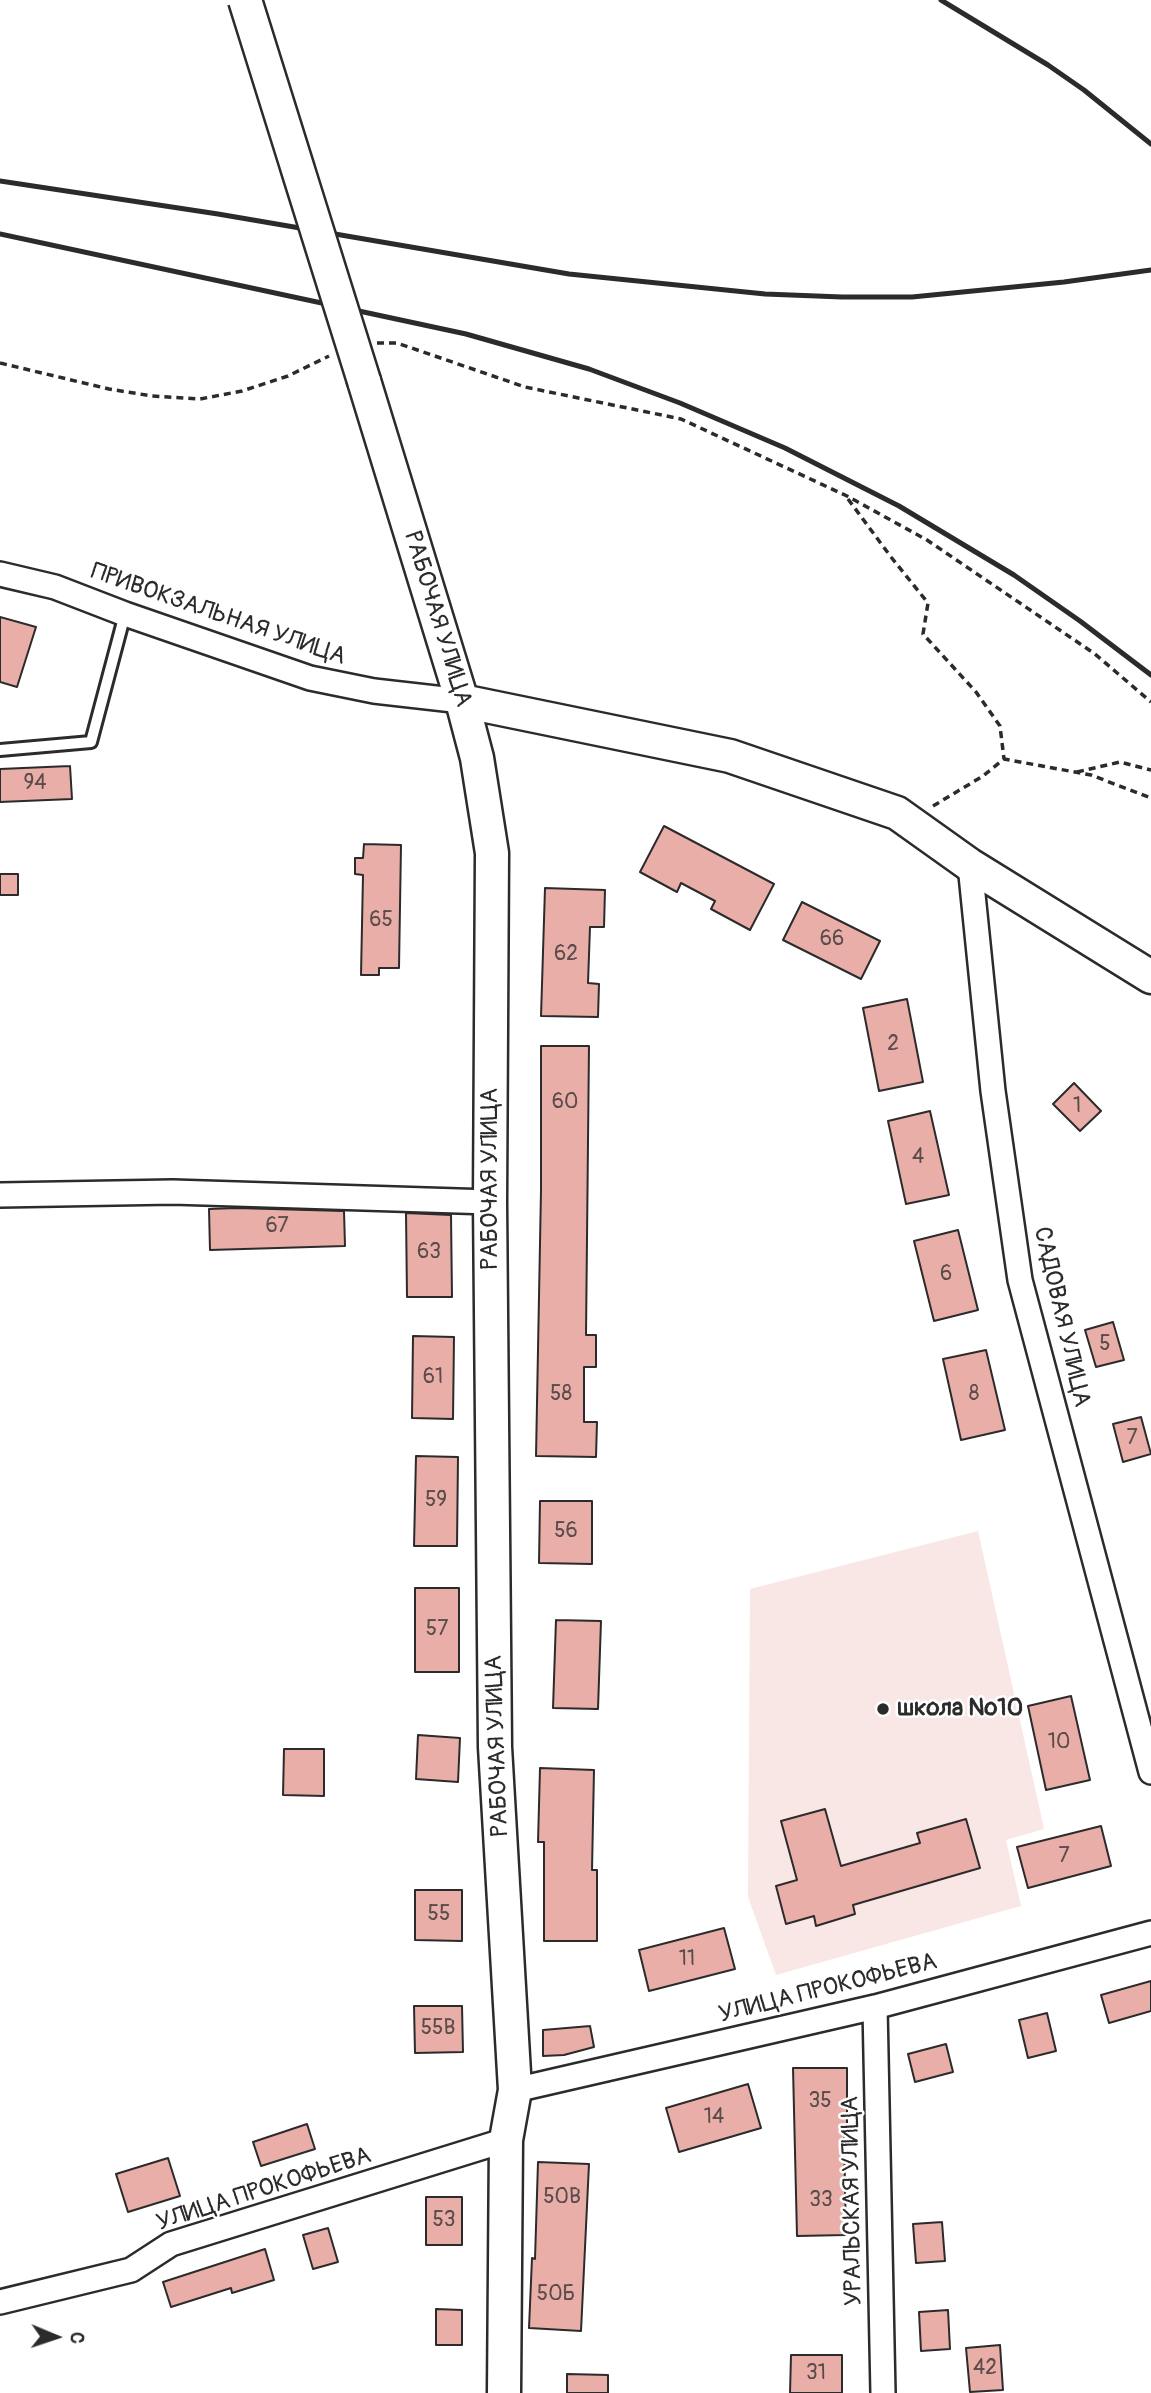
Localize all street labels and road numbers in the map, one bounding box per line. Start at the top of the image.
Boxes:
street label: РАБОЧАЯ УЛИЦА [397,528,477,710]
street label: ПРИВОКЗАЛЬНАЯ УЛИЦА [87,558,349,672]
street label: РАБОЧАЯ УЛИЦА [477,1088,505,1270]
street label: САДОВАЯ УЛИЦА [1026,1224,1096,1410]
street label: РАБОЧАЯ УЛИЦА [480,1655,516,1837]
street label: УЛИЦА ПРОКОФЬЕВА [716,1948,940,2030]
street label: УРАЛЬСКАЯ УЛИЦА [837,2096,869,2306]
street label: УЛИЦА ПРОКОФЬЕВА [153,2142,375,2238]

